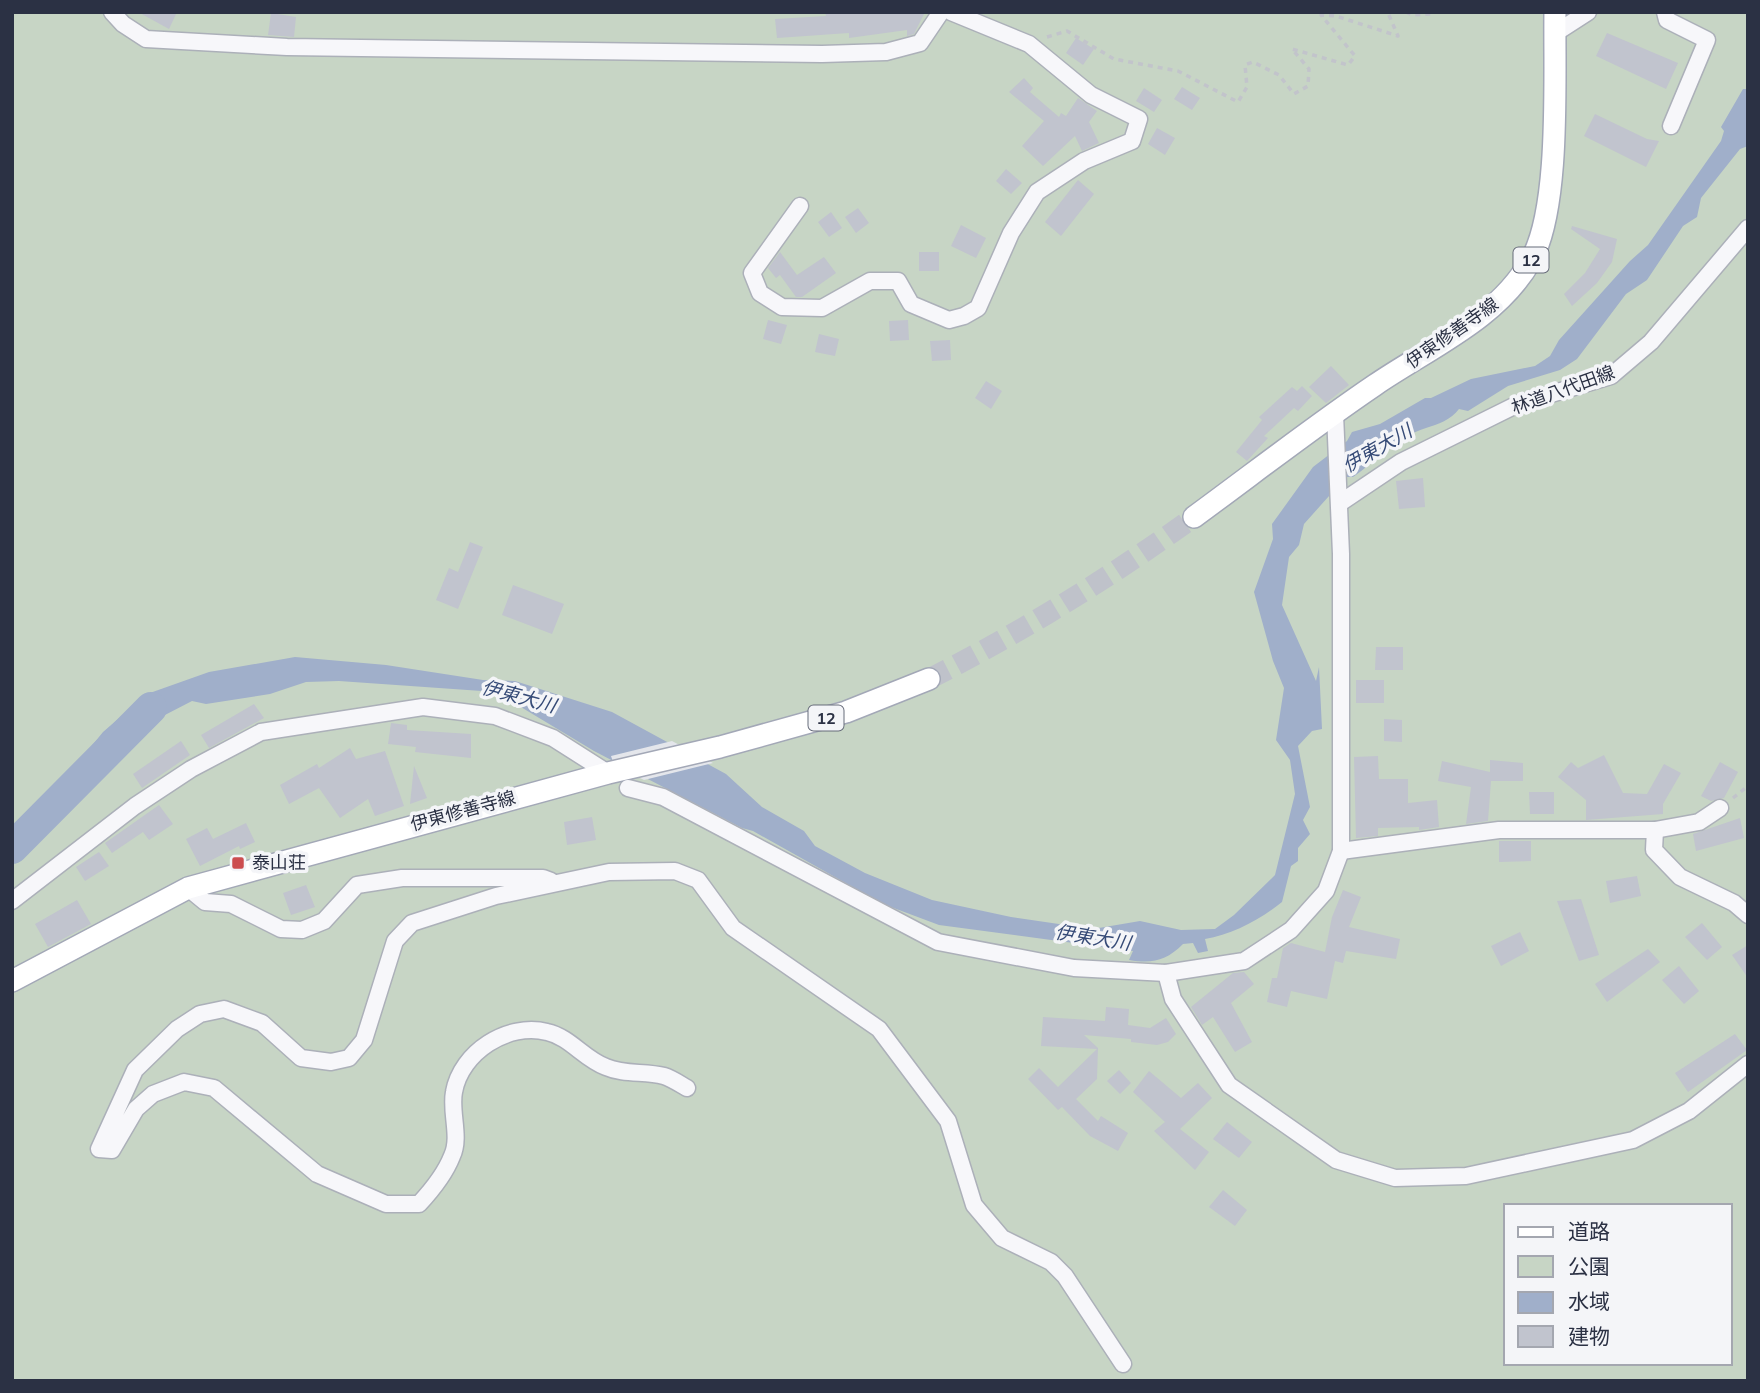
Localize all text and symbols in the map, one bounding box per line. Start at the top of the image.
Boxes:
road number: 12 [1514,248,1548,272]
street label: 伊東修善寺線 [1401,292,1503,373]
street label: 林道八代田線 [1508,360,1618,419]
water label: 伊東大川 [1338,418,1418,477]
water label: 伊東大川 [479,675,561,718]
road number: 12 [808,706,844,730]
street label: 伊東修善寺線 [408,785,518,836]
place label: 泰山荘 [252,851,306,874]
marker: 泰山荘 [230,855,246,871]
water label: 伊東大川 [1054,919,1134,955]
legend [1504,1204,1732,1365]
text: 道路 [1568,1218,1610,1244]
text: 公園 [1568,1253,1610,1279]
text: 水域 [1568,1288,1610,1314]
text: 建物 [1568,1323,1610,1349]

